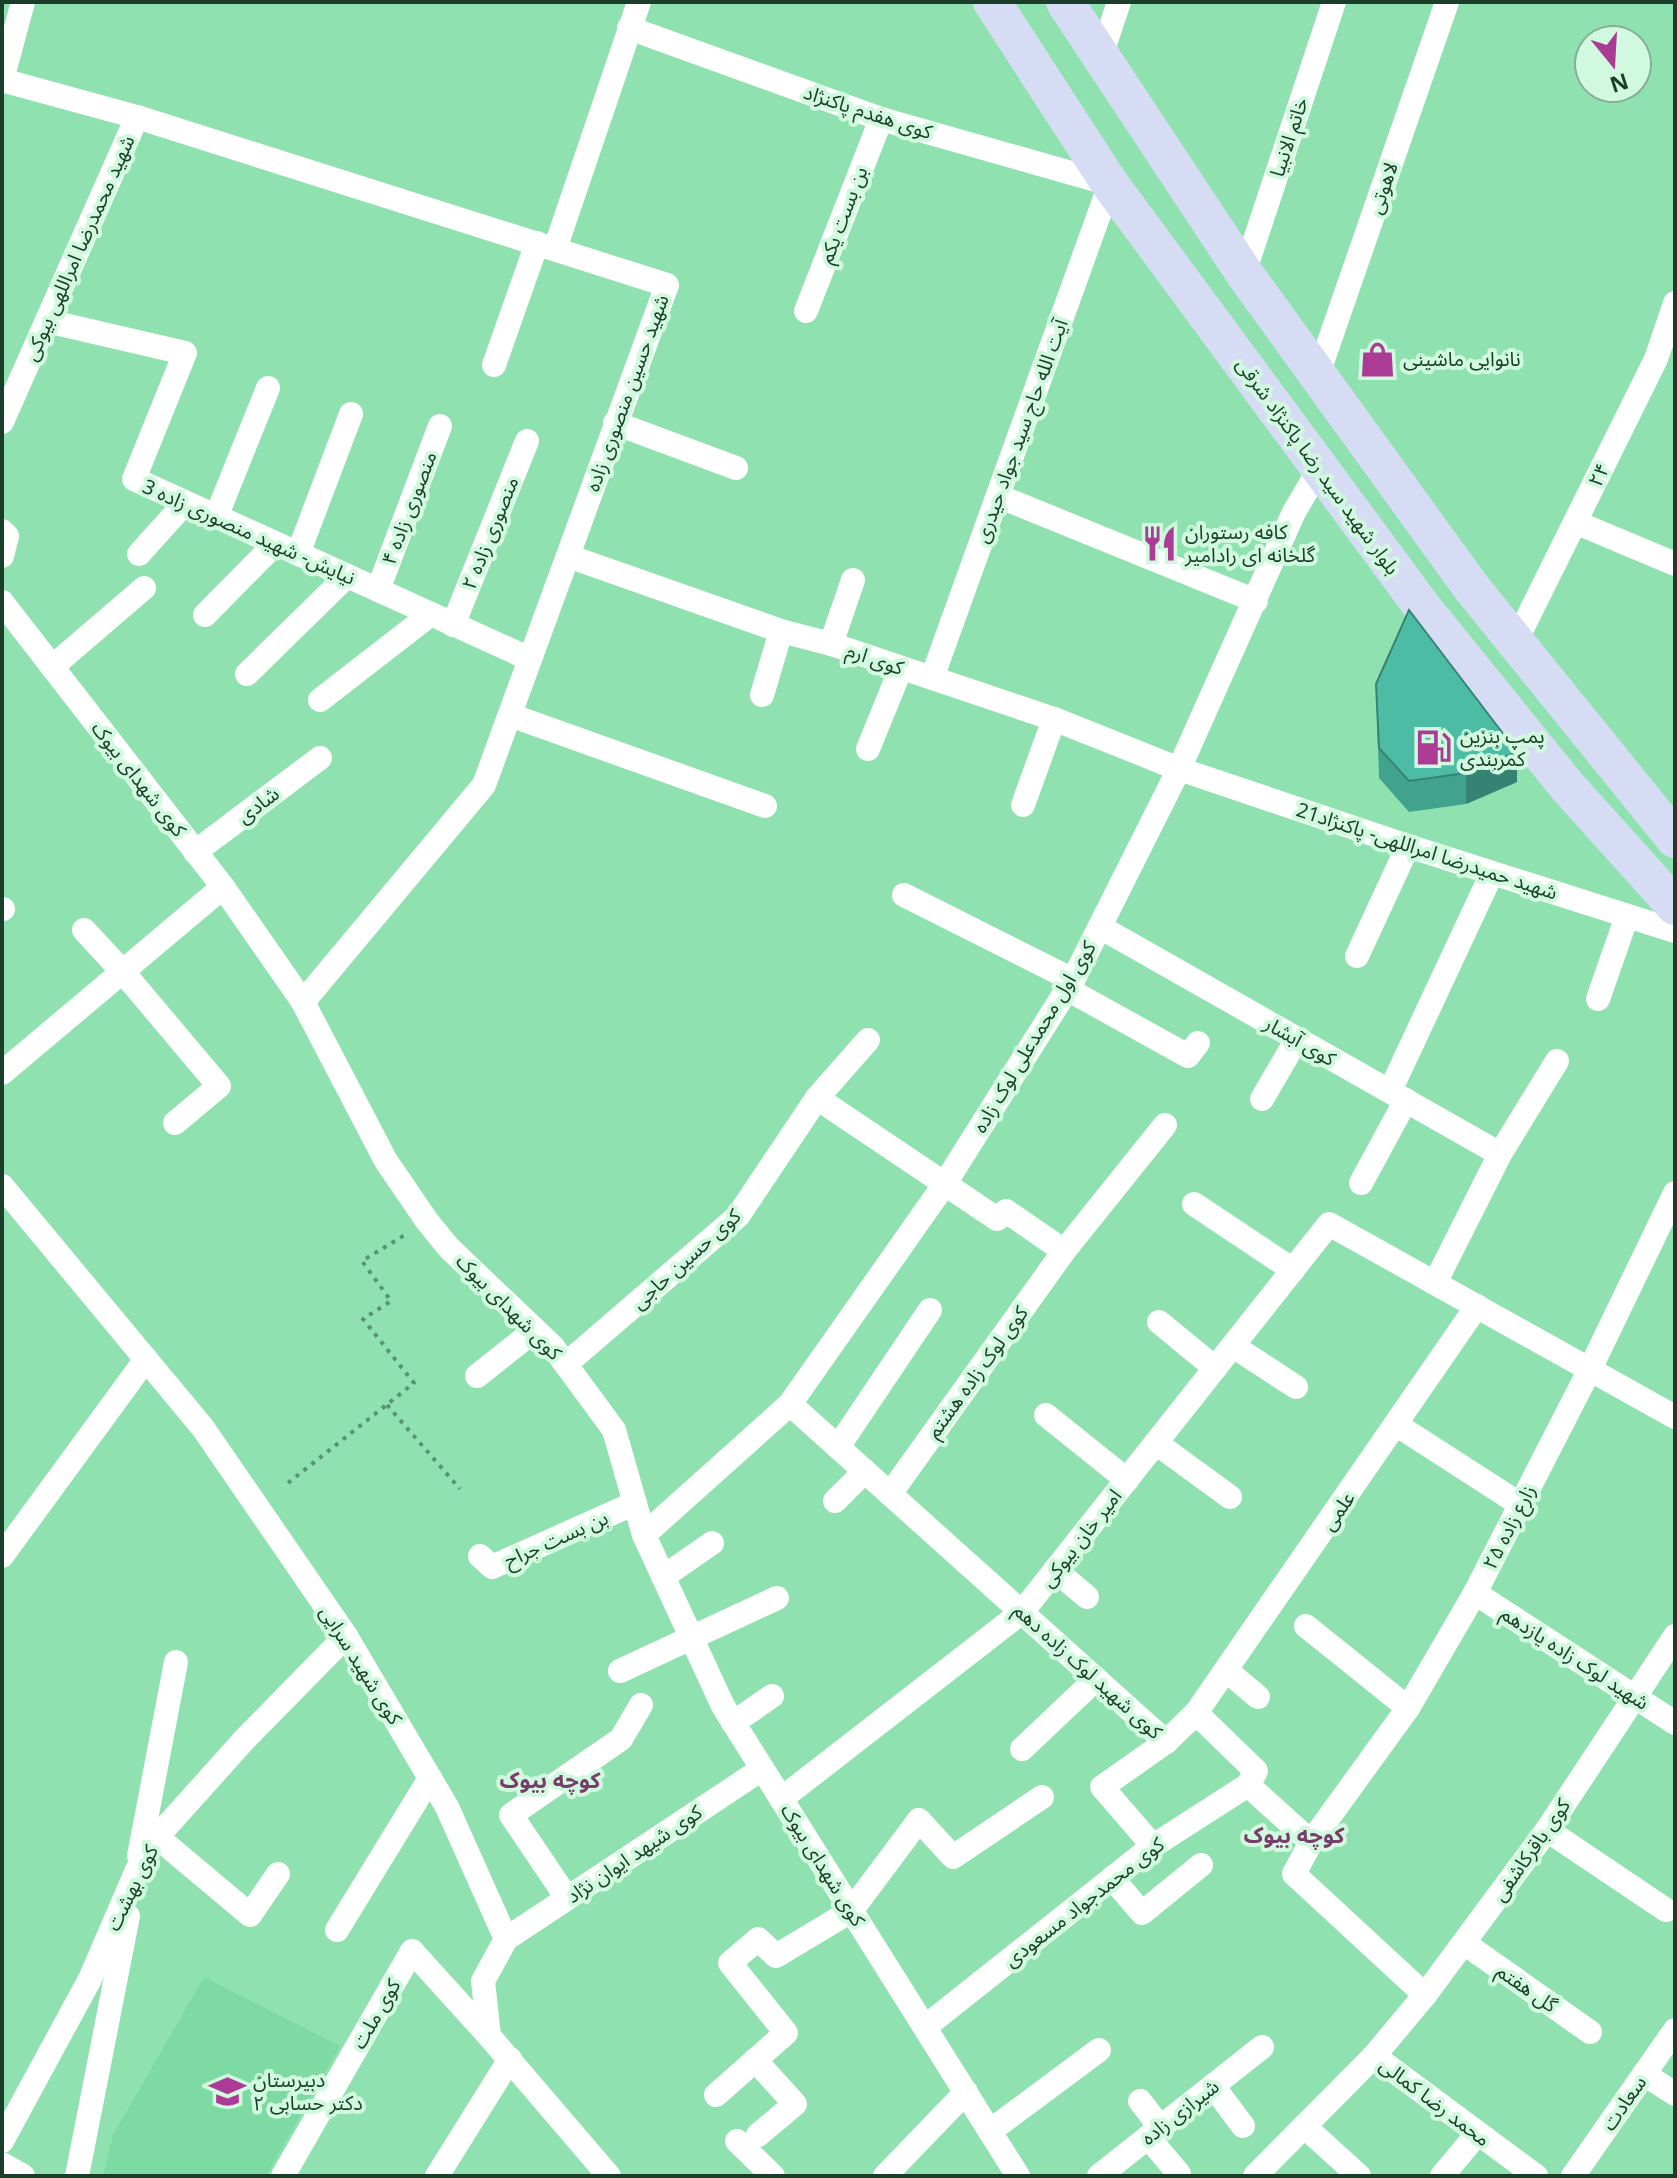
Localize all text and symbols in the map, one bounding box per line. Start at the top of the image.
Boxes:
north arrow [1573,24,1653,104]
text: N [1606,67,1633,101]
street label: کوی هفدم پاکنژاد [800,78,937,147]
street label: خاتم الانبیا [1263,94,1316,181]
street label: شهید محمدرضا امراللهی بیوکی [17,131,141,365]
street label: لاهوتی [1361,158,1404,217]
street label: بن بست یکم [812,162,875,268]
street label: شهید حسین منصوری زاده [578,291,675,495]
street label: آیت الله حاج سید جواد حیدری [967,314,1076,547]
shop icon: نانوایی ماشینی [1358,340,1396,378]
place label: نانوایی ماشینی [1403,345,1521,372]
street label: بلوار شهید سید رضا پاکنژاد شرقی [1230,352,1406,580]
street label: منصوری زاده ۴ [375,447,443,568]
street label: ۲۴ [1581,459,1616,491]
street label: نیایش- شهید منصوری زاده 3 [139,472,360,591]
street label: منصوری زاده ۲ [455,472,524,593]
place label: کافه رستوران گلخانه ای رادامیر [1184,518,1316,568]
restaurant icon: کافه رستوران گلخانه ای رادامیر [1140,525,1178,563]
street label: کوی ارم [842,636,908,683]
street label: کوی شهدای بیوک [86,715,193,843]
place label: پمپ بنزین کمربندی [1460,722,1545,772]
fuel station icon: پمپ بنزین کمربندی [1415,728,1453,766]
street label: شادی [231,780,284,829]
street label: شهید حمیدرضا امراللهی- پاکنژاد21 [1293,795,1561,906]
street label: کوی اول محمدعلی لوک زاده [966,935,1102,1138]
street label: کوی آبشار [1259,1009,1342,1072]
street label: کوی حسین حاجی [625,1202,747,1315]
street label: کوی شهدای بیوک [450,1248,569,1366]
street label: کوی لوک زاده هشتم [920,1300,1036,1444]
street label: زارع زاده ۲۵ [1476,1480,1543,1575]
street label: امیر خان بیوکی [1034,1483,1127,1592]
street label: علمی [1314,1486,1361,1536]
street label: بن بست جراح [499,1504,613,1575]
street label: کوی شهید لوک زاده دهم [1007,1597,1169,1747]
street label: شهید لوک زاده یازدهم [1495,1599,1655,1717]
street label: کوی شهید سرایی [314,1600,409,1730]
district label: کوچه بیوک [500,1764,601,1795]
street label: کوی باقرکاشفی [1485,1792,1576,1906]
street label: کوی شیهد ایوان نژاد [561,1798,707,1909]
street label: کوی شهدای بیوک [775,1798,872,1932]
district label: کوچه بیوک [1244,1819,1345,1850]
street label: کوی محمدجواد مسعودی [998,1830,1170,1973]
street label: کوی بهشت [99,1840,164,1935]
street label: گل هفتم [1490,1957,1564,2020]
street label: کوی ملت [345,1973,407,2054]
street label: محمد رضا کمالی [1374,2051,1496,2152]
place label: دبیرستان دکتر حسابی ۲ [253,2066,363,2116]
street label: سعادت [1595,2070,1652,2136]
school or university icon: دبیرستان دکتر حسابی ۲ [208,2072,246,2110]
street label: شیرازی زاده [1135,2073,1224,2151]

